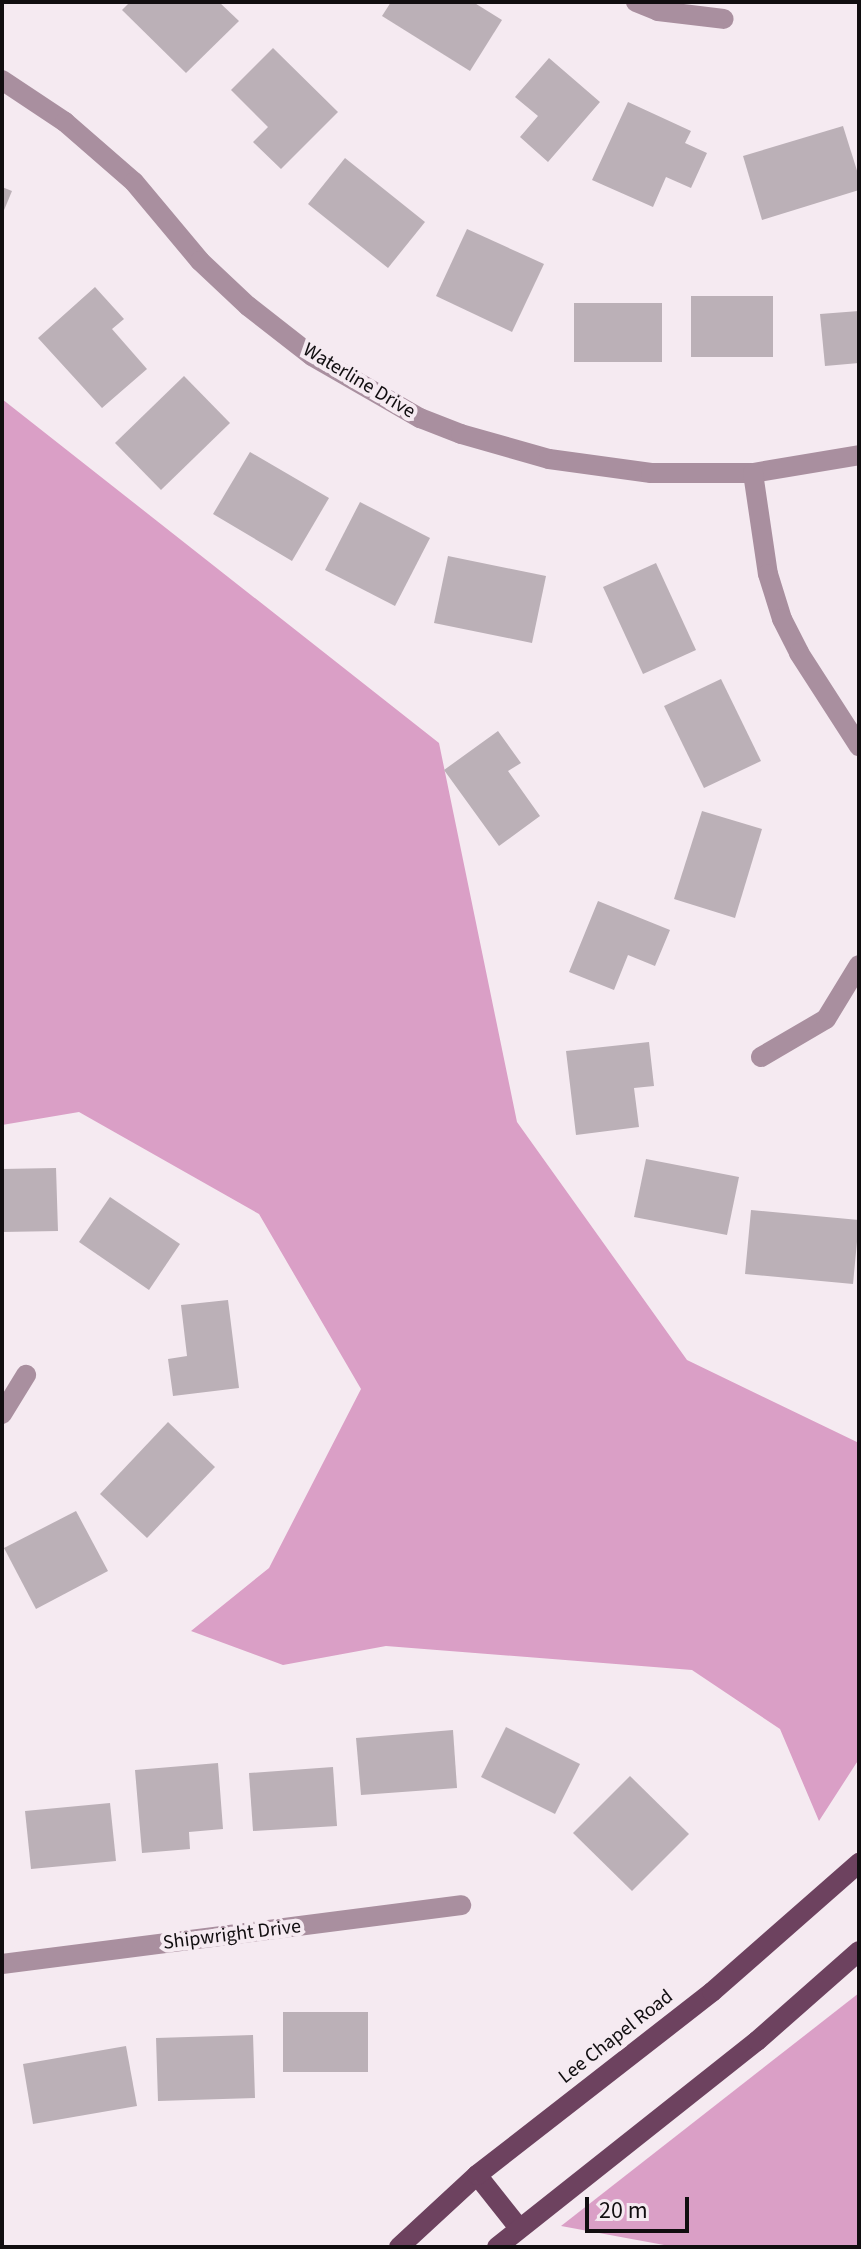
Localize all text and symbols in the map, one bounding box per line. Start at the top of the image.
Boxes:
street label: Waterline Drive [298,338,420,424]
street label: Shipwright Drive [162,1915,302,1955]
street label: Lee Chapel Road [554,1985,678,2089]
scale bar [589,2181,693,2231]
text: 20 m [599,2193,648,2228]

